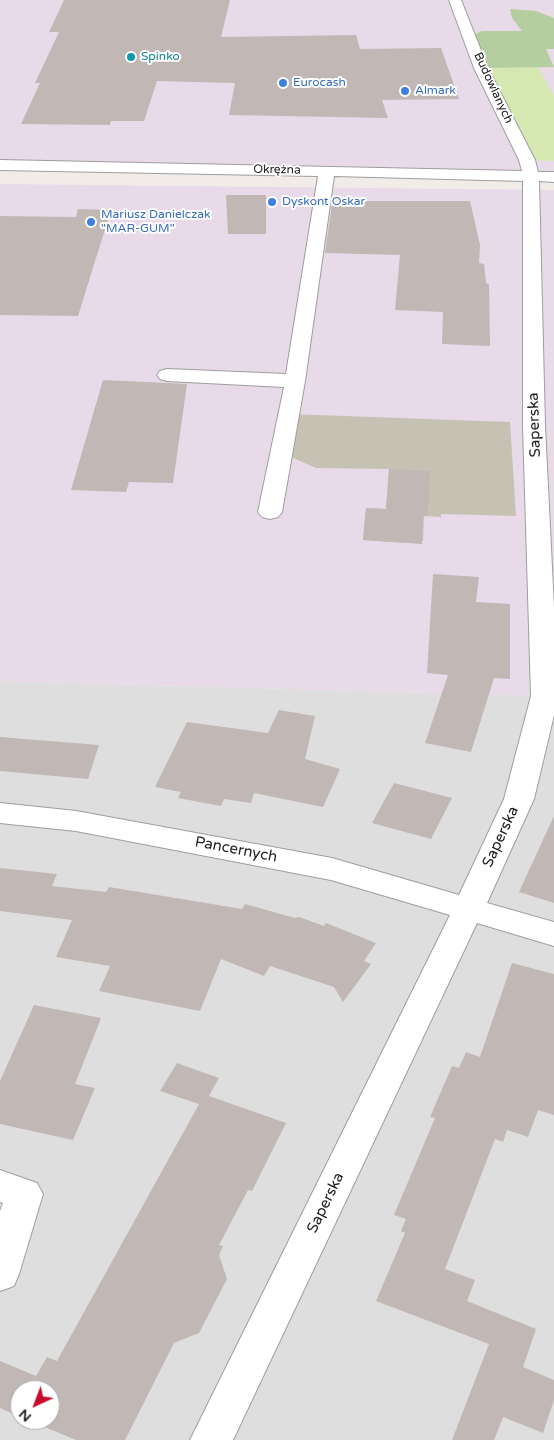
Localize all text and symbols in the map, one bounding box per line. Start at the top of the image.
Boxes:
place label: Spinko [141,50,180,64]
street label: Budowlanych [470,50,516,126]
marker: Spinko [125,51,137,63]
place label: Eurocash [293,76,346,90]
marker: Eurocash [277,77,289,89]
place label: Almark [415,84,456,98]
marker: Almark [399,85,411,97]
street label: Okrężna [253,162,301,178]
place label: Dyskont Oskar [282,195,365,209]
marker: Dyskont Oskar [266,196,278,208]
place label: Mariusz Danielczak "MAR-GUM" [101,208,210,236]
marker: Mariusz Danielczak "MAR-GUM" [85,216,97,228]
street label: Saperska [525,392,545,458]
street label: Saperska [479,804,523,870]
street label: Pancernych [193,833,279,867]
street label: Saperska [304,1170,348,1236]
north arrow [10,1380,60,1430]
text: N [15,1406,35,1426]

